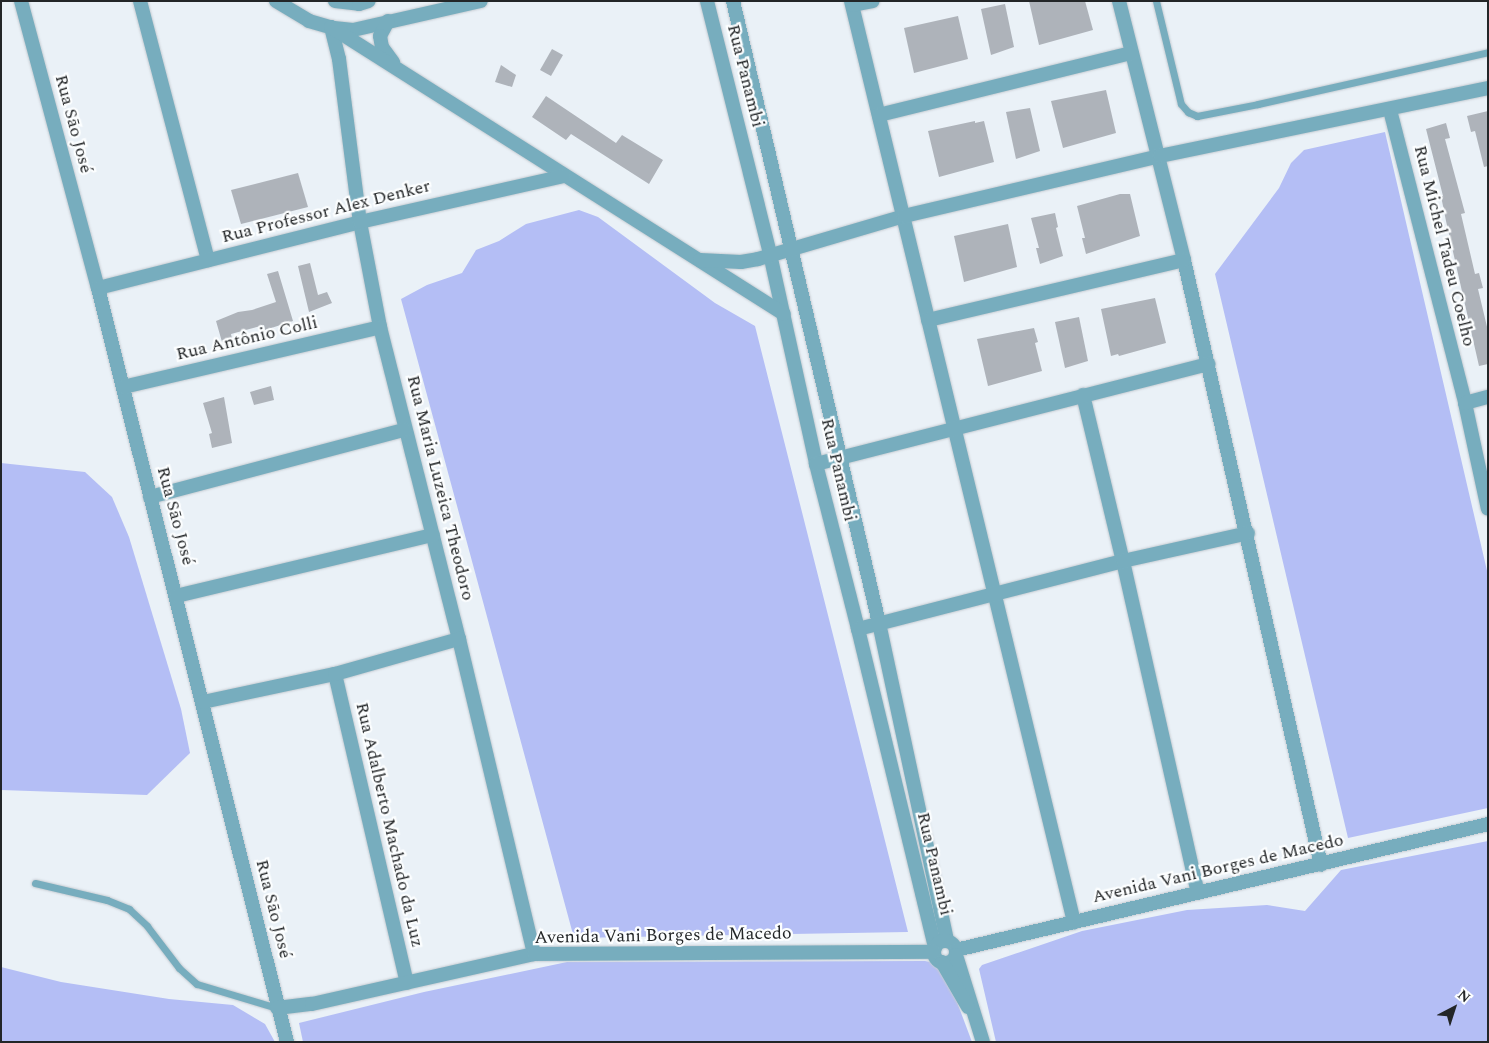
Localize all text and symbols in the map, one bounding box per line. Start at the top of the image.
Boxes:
street label: Rua Panambi [722,22,768,130]
street label: Rua São José [49,72,97,176]
street label: Rua Michel Tadeu Coelho [1409,143,1479,349]
street label: Rua Professor Alex Denker [219,176,433,248]
street label: Rua Antônio Colli [174,312,320,366]
street label: Rua Maria Luzeica Theodoro [402,373,478,603]
street label: Rua Panambi [816,416,860,524]
street label: Rua São José [151,464,199,568]
street label: Rua Adalberto Machado da Luz [350,700,428,950]
street label: Rua Panambi [912,810,956,918]
street label: Avenida Vani Borges de Macedo [1090,830,1346,908]
street label: Rua São José [250,857,296,961]
street label: Avenida Vani Borges de Macedo [534,923,792,949]
north arrow [1429,983,1479,1033]
text: N [1453,984,1475,1008]

